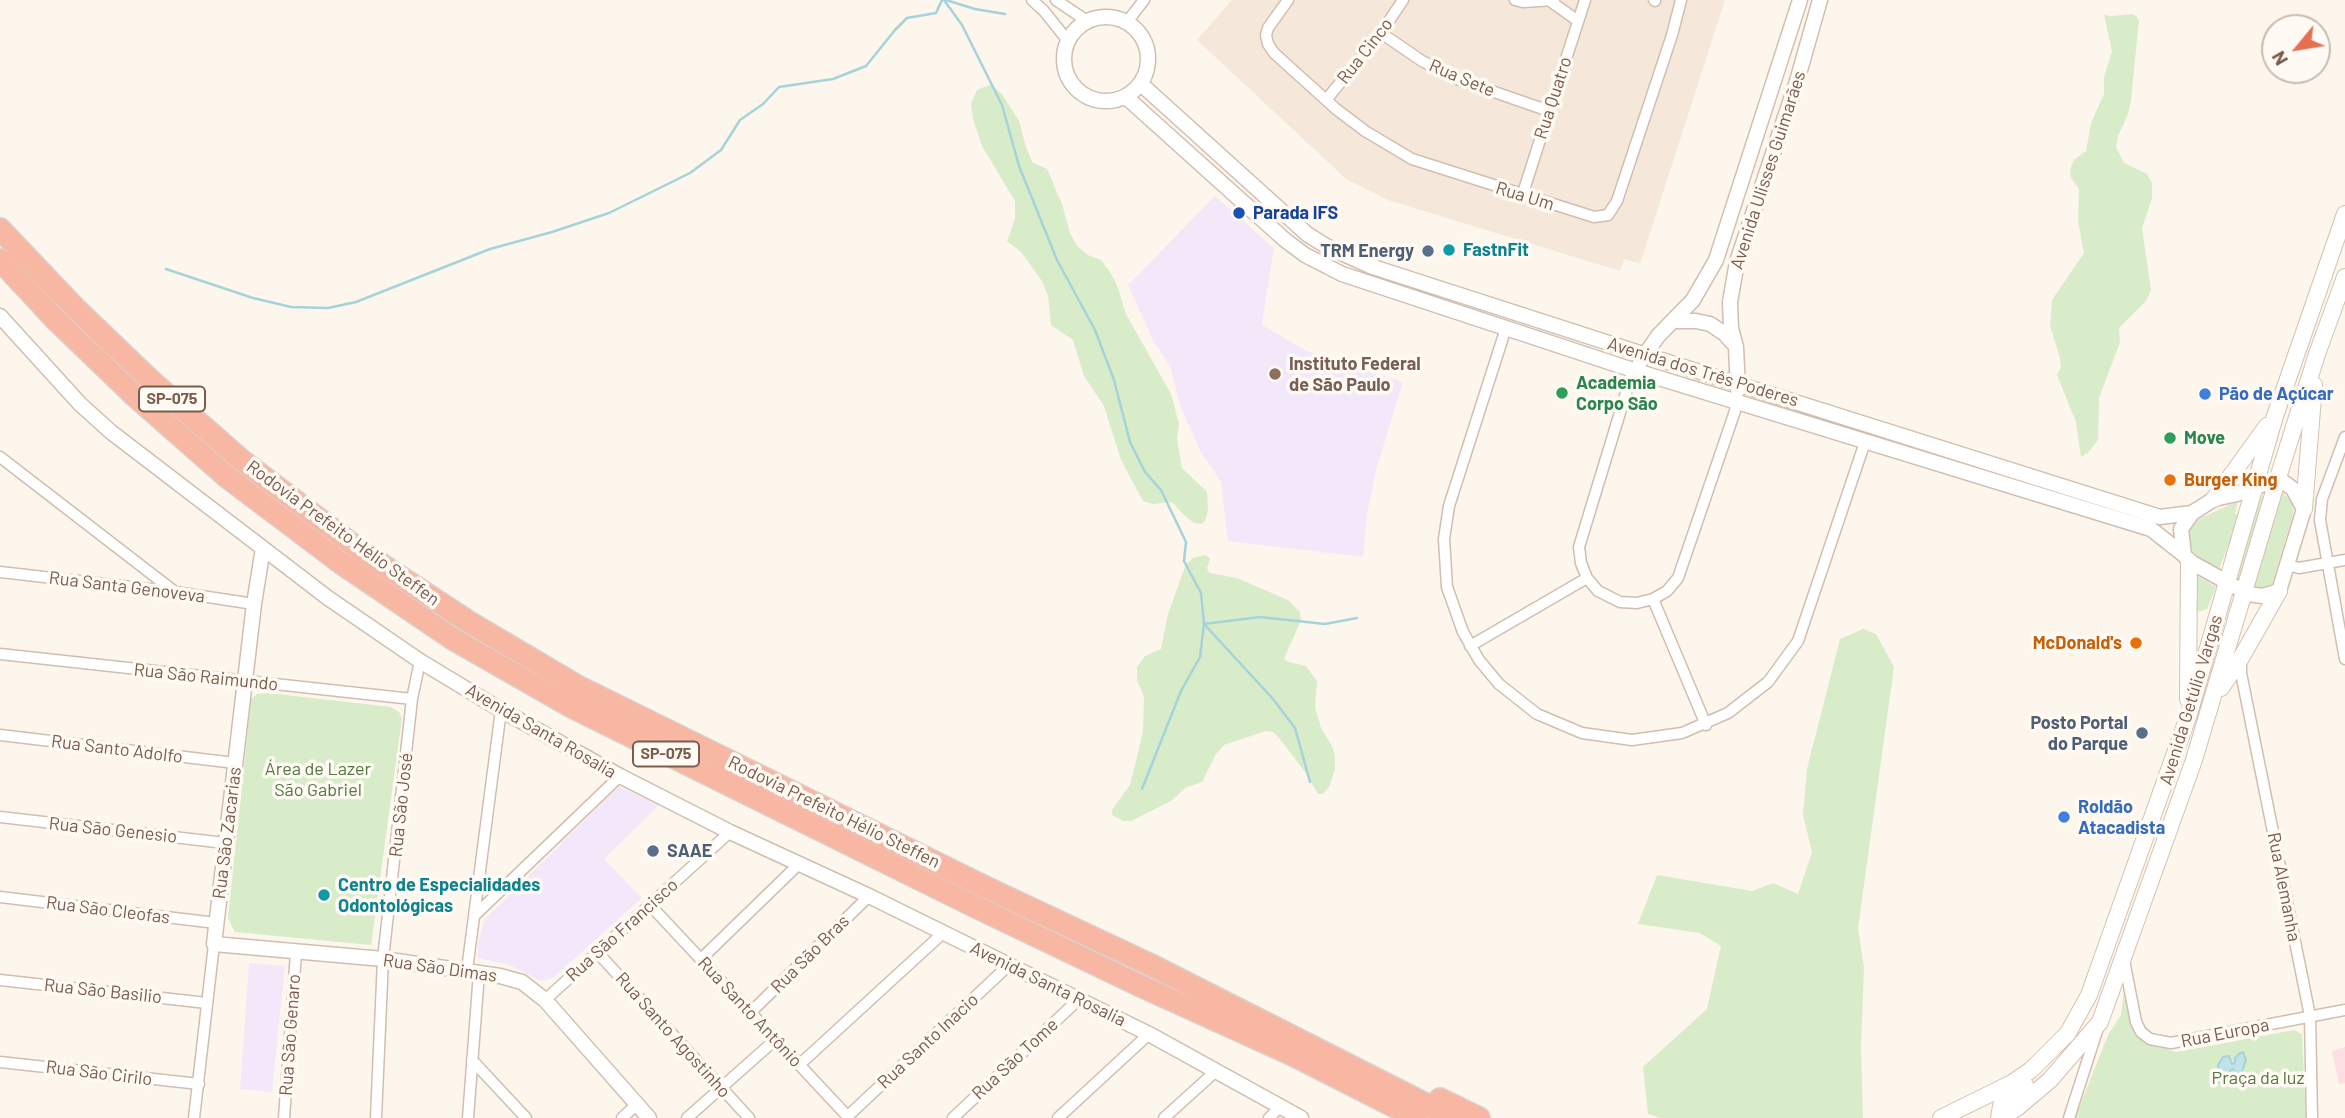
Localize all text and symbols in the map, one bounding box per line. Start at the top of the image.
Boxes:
street label: Rua Cinco [1333,14,1397,88]
north arrow [2261,14,2331,84]
text: N [2266,48,2292,70]
street label: Rua Quatro [1530,54,1576,142]
street label: Rua Sete [1426,55,1498,101]
street label: Avenida Ulisses Guimarães [1726,68,1810,272]
street label: Rua Um [1493,177,1557,215]
place label: Parada IFS [1253,202,1338,224]
marker: Parada IFS [1231,205,1247,221]
place label: FastnFit [1463,239,1529,261]
place label: TRM Energy [1320,240,1414,262]
marker: FastnFit [1441,242,1457,258]
marker: TRM Energy [1420,243,1436,259]
street label: Avenida dos Três Poderes [1605,333,1801,411]
place label: Instituto Federal de São Paulo [1289,353,1421,396]
marker: Instituto Federal de São Paulo [1267,366,1283,382]
place label: Academia Corpo São [1576,372,1658,414]
place label: Pão de Açúcar [2219,383,2334,405]
marker: Academia Corpo São [1554,385,1570,401]
road number: SP-075 [139,386,205,412]
marker: Pão de Açúcar [2197,386,2213,402]
place label: Move [2184,427,2225,449]
marker: Move [2162,430,2178,446]
street label: Rodovia Prefeito Hélio Steffen [242,456,444,610]
place label: Burger King [2184,469,2277,491]
marker: Burger King [2162,472,2178,488]
street label: Rua Santa Genoveva [48,567,206,607]
street label: Avenida Getúlio Vargas [2155,612,2227,788]
place label: McDonald's [2033,632,2122,654]
marker: McDonald's [2128,635,2144,651]
street label: Rua São Raimundo [133,659,279,695]
street label: Avenida Santa Rosalia [462,679,620,783]
place label: Posto Portal do Parque [2030,712,2128,754]
marker: Posto Portal do Parque [2134,725,2150,741]
street label: Rua Santo Adolfo [50,730,184,768]
road number: SP-075 [633,741,699,766]
street label: Rodovia Prefeito Hélio Steffen [725,751,943,873]
street label: Rua São José [385,752,417,858]
park label: Área de Lazer São Gabriel [265,758,371,800]
street label: Rua São Zacarias [208,766,246,900]
place label: Roldão Atacadista [2078,796,2165,838]
marker: Roldão Atacadista [2056,809,2072,825]
street label: Rua São Genesio [48,813,178,847]
street label: Rua Alemanha [2263,831,2305,943]
place label: SAAE [667,840,712,862]
marker: SAAE [645,843,661,859]
place label: Centro de Especialidades Odontológicas [338,874,540,917]
street label: Rua São Francisco [561,874,683,986]
marker: Centro de Especialidades Odontológicas [316,887,332,903]
street label: Rua São Cleofas [45,892,171,928]
street label: Rua São Bras [766,910,854,998]
street label: Avenida Santa Rosalia [967,937,1129,1031]
street label: Rua São Dimas [382,949,498,987]
street label: Rua Santo Antônio [693,952,807,1072]
street label: Rua Santo Agostinho [611,968,735,1102]
street label: Rua São Genaro [275,973,305,1097]
street label: Rua São Basilio [43,974,163,1008]
street label: Rua Santo Inacio [873,989,983,1093]
street label: Rua São Tome [968,1014,1062,1104]
street label: Rua Europa [2179,1014,2271,1052]
street label: Rua São Cirilo [45,1056,153,1090]
park label: Praça da luz [2212,1067,2304,1089]

